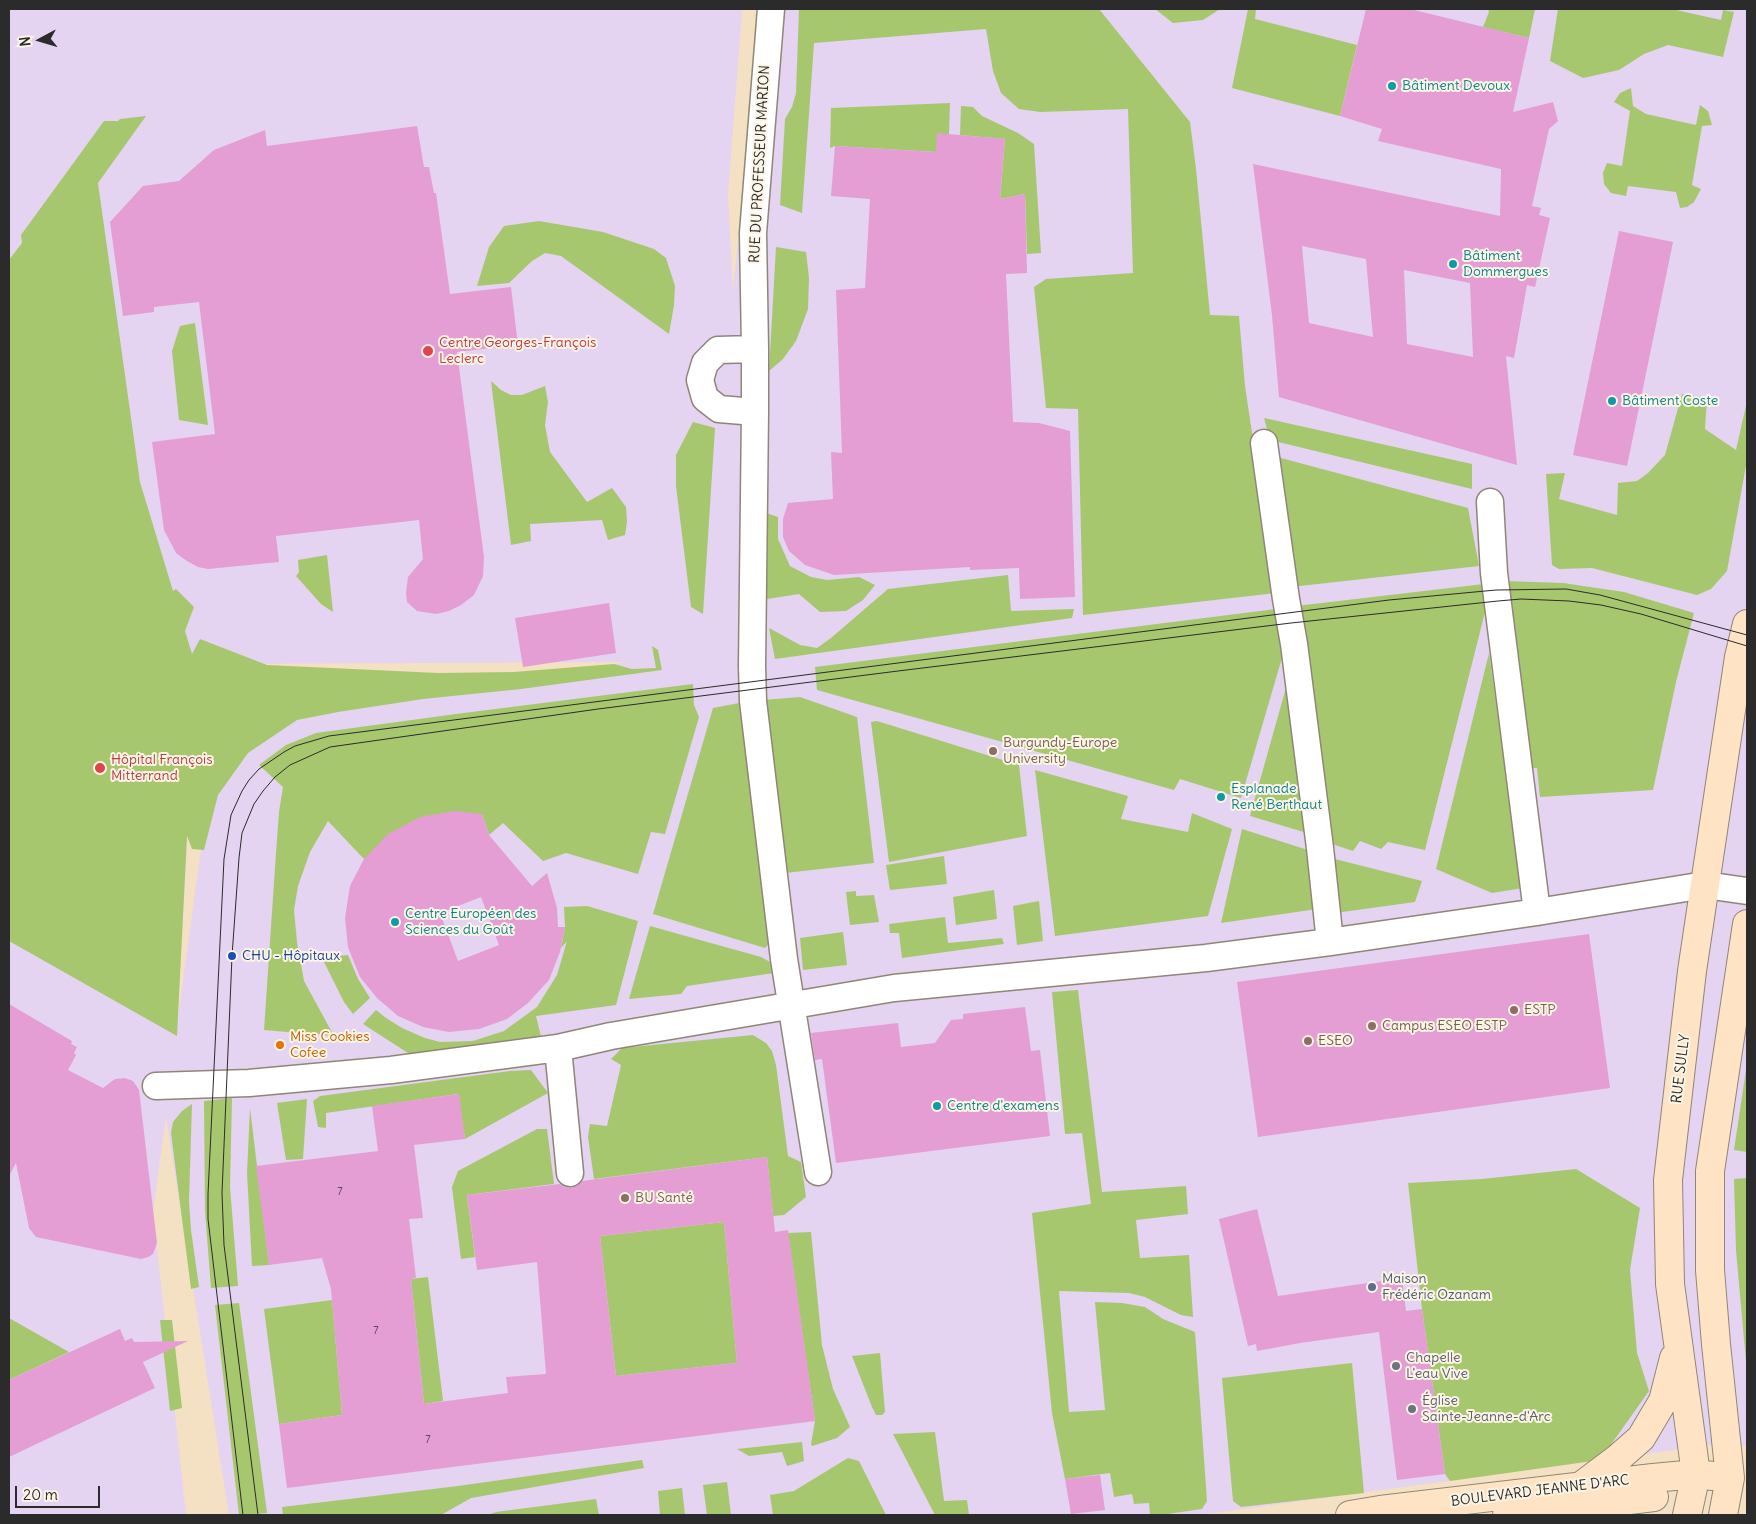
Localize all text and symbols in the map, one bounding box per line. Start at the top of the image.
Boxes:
north arrow [15,15,65,65]
text: N [16,36,35,47]
street label: RUE DU PROFESSEUR MARION [746,65,774,263]
place label: Bâtiment Devoux [1402,78,1510,94]
marker: Bâtiment Devoux [1386,80,1398,92]
place label: Bâtiment Dommergues [1463,248,1548,280]
marker: Bâtiment Dommergues [1447,258,1459,270]
place label: Centre Georges-François Leclerc [439,335,596,368]
marker: Centre Georges-François Leclerc [421,344,435,358]
place label: Bâtiment Coste [1622,393,1718,409]
marker: Bâtiment Coste [1606,395,1618,407]
place label: Burgundy-Europe University [1003,735,1117,768]
marker: Burgundy-Europe University [987,745,999,757]
place label: Hôpital François Mitterrand [111,752,213,784]
marker: Hôpital François Mitterrand [93,761,107,775]
place label: Esplanade René Berthaut [1231,781,1322,814]
marker: Esplanade René Berthaut [1215,791,1227,803]
place label: Centre Européen des Sciences du Goût [405,906,536,939]
marker: Centre Européen des Sciences du Goût [389,916,401,928]
place label: CHU - Hôpitaux [242,948,340,964]
marker: CHU - Hôpitaux [226,950,238,962]
place label: ESTP [1524,1002,1556,1018]
marker: ESTP [1508,1004,1520,1016]
place label: Campus ESEO ESTP [1382,1018,1507,1034]
marker: Campus ESEO ESTP [1366,1020,1378,1032]
place label: Miss Cookies Cofee [290,1029,370,1062]
place label: ESEO [1318,1033,1353,1049]
street label: RUE SULLY [1668,1034,1694,1104]
marker: ESEO [1302,1035,1314,1047]
marker: Miss Cookies Cofee [274,1039,286,1051]
place label: Centre d'examens [947,1098,1059,1114]
marker: Centre d'examens [931,1100,943,1112]
house number: 7 [337,1185,343,1199]
place label: BU Santé [635,1190,693,1206]
marker: BU Santé [619,1192,631,1204]
place label: Maison Frédéric Ozanam [1382,1271,1491,1304]
marker: Maison Frédéric Ozanam [1366,1281,1378,1293]
house number: 7 [373,1324,379,1338]
place label: Chapelle L'eau Vive [1406,1350,1468,1382]
marker: Chapelle L'eau Vive [1390,1360,1402,1372]
place label: Église Sainte-Jeanne-d'Arc [1422,1393,1551,1425]
marker: Église Sainte-Jeanne-d'Arc [1406,1403,1418,1415]
house number: 7 [425,1433,431,1447]
street label: BOULEVARD JEANNE D'ARC [1450,1472,1630,1510]
scale bar [18,1476,102,1508]
text: 20 m [23,1485,58,1504]

